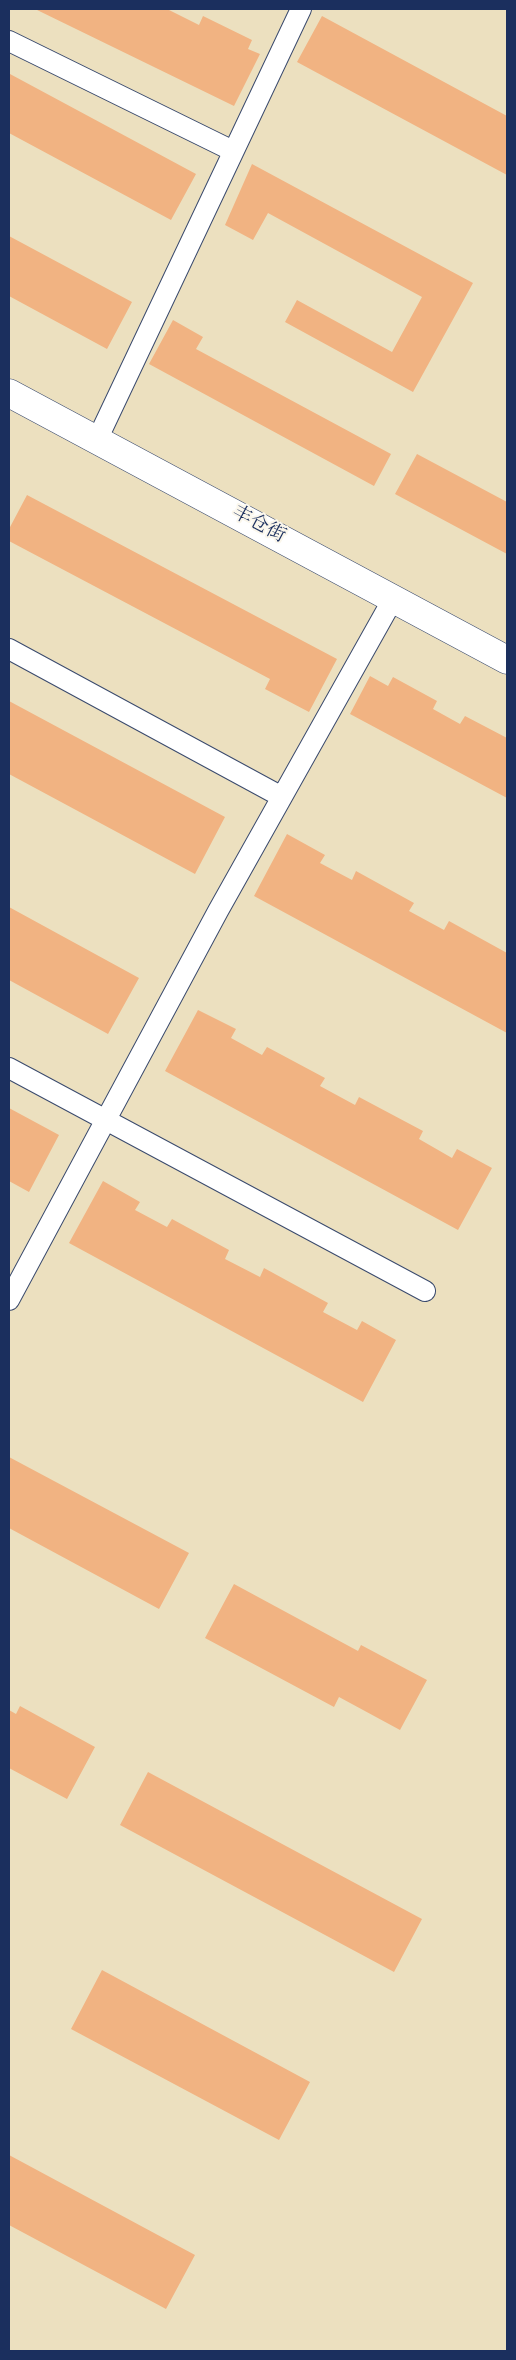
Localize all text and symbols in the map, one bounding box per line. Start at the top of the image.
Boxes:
street label: 丰仓街 [227,503,289,549]

